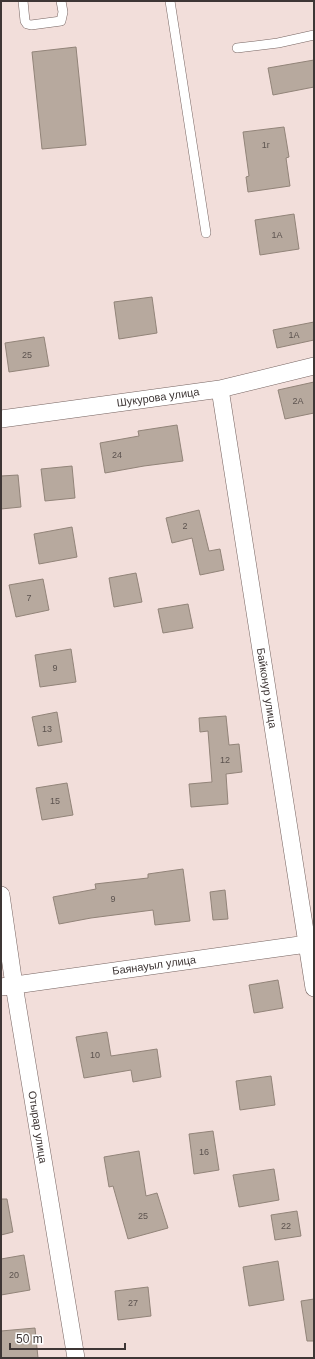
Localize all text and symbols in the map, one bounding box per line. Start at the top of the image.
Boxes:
house number: 1г [262,140,271,150]
house number: 1А [271,230,283,240]
house number: 1А [288,330,300,340]
house number: 25 [22,350,32,360]
street label: Шукурова улица [116,385,201,409]
house number: 2А [292,396,304,406]
house number: 24 [112,450,122,460]
house number: 2 [182,521,188,531]
house number: 7 [26,593,32,603]
street label: Байконур улица [255,647,279,730]
house number: 9 [52,663,58,673]
house number: 13 [42,724,52,734]
house number: 12 [220,755,230,765]
house number: 15 [50,796,60,806]
house number: 9 [110,894,116,904]
street label: Баянауыл улица [111,953,198,977]
house number: 10 [90,1050,100,1060]
street label: Отырар улица [26,1090,50,1165]
house number: 16 [199,1147,209,1157]
house number: 25 [138,1211,148,1221]
house number: 22 [281,1221,291,1231]
house number: 20 [9,1270,19,1280]
house number: 27 [128,1298,138,1308]
scale bar [10,1325,125,1351]
text: 50 m [16,1332,43,1346]

